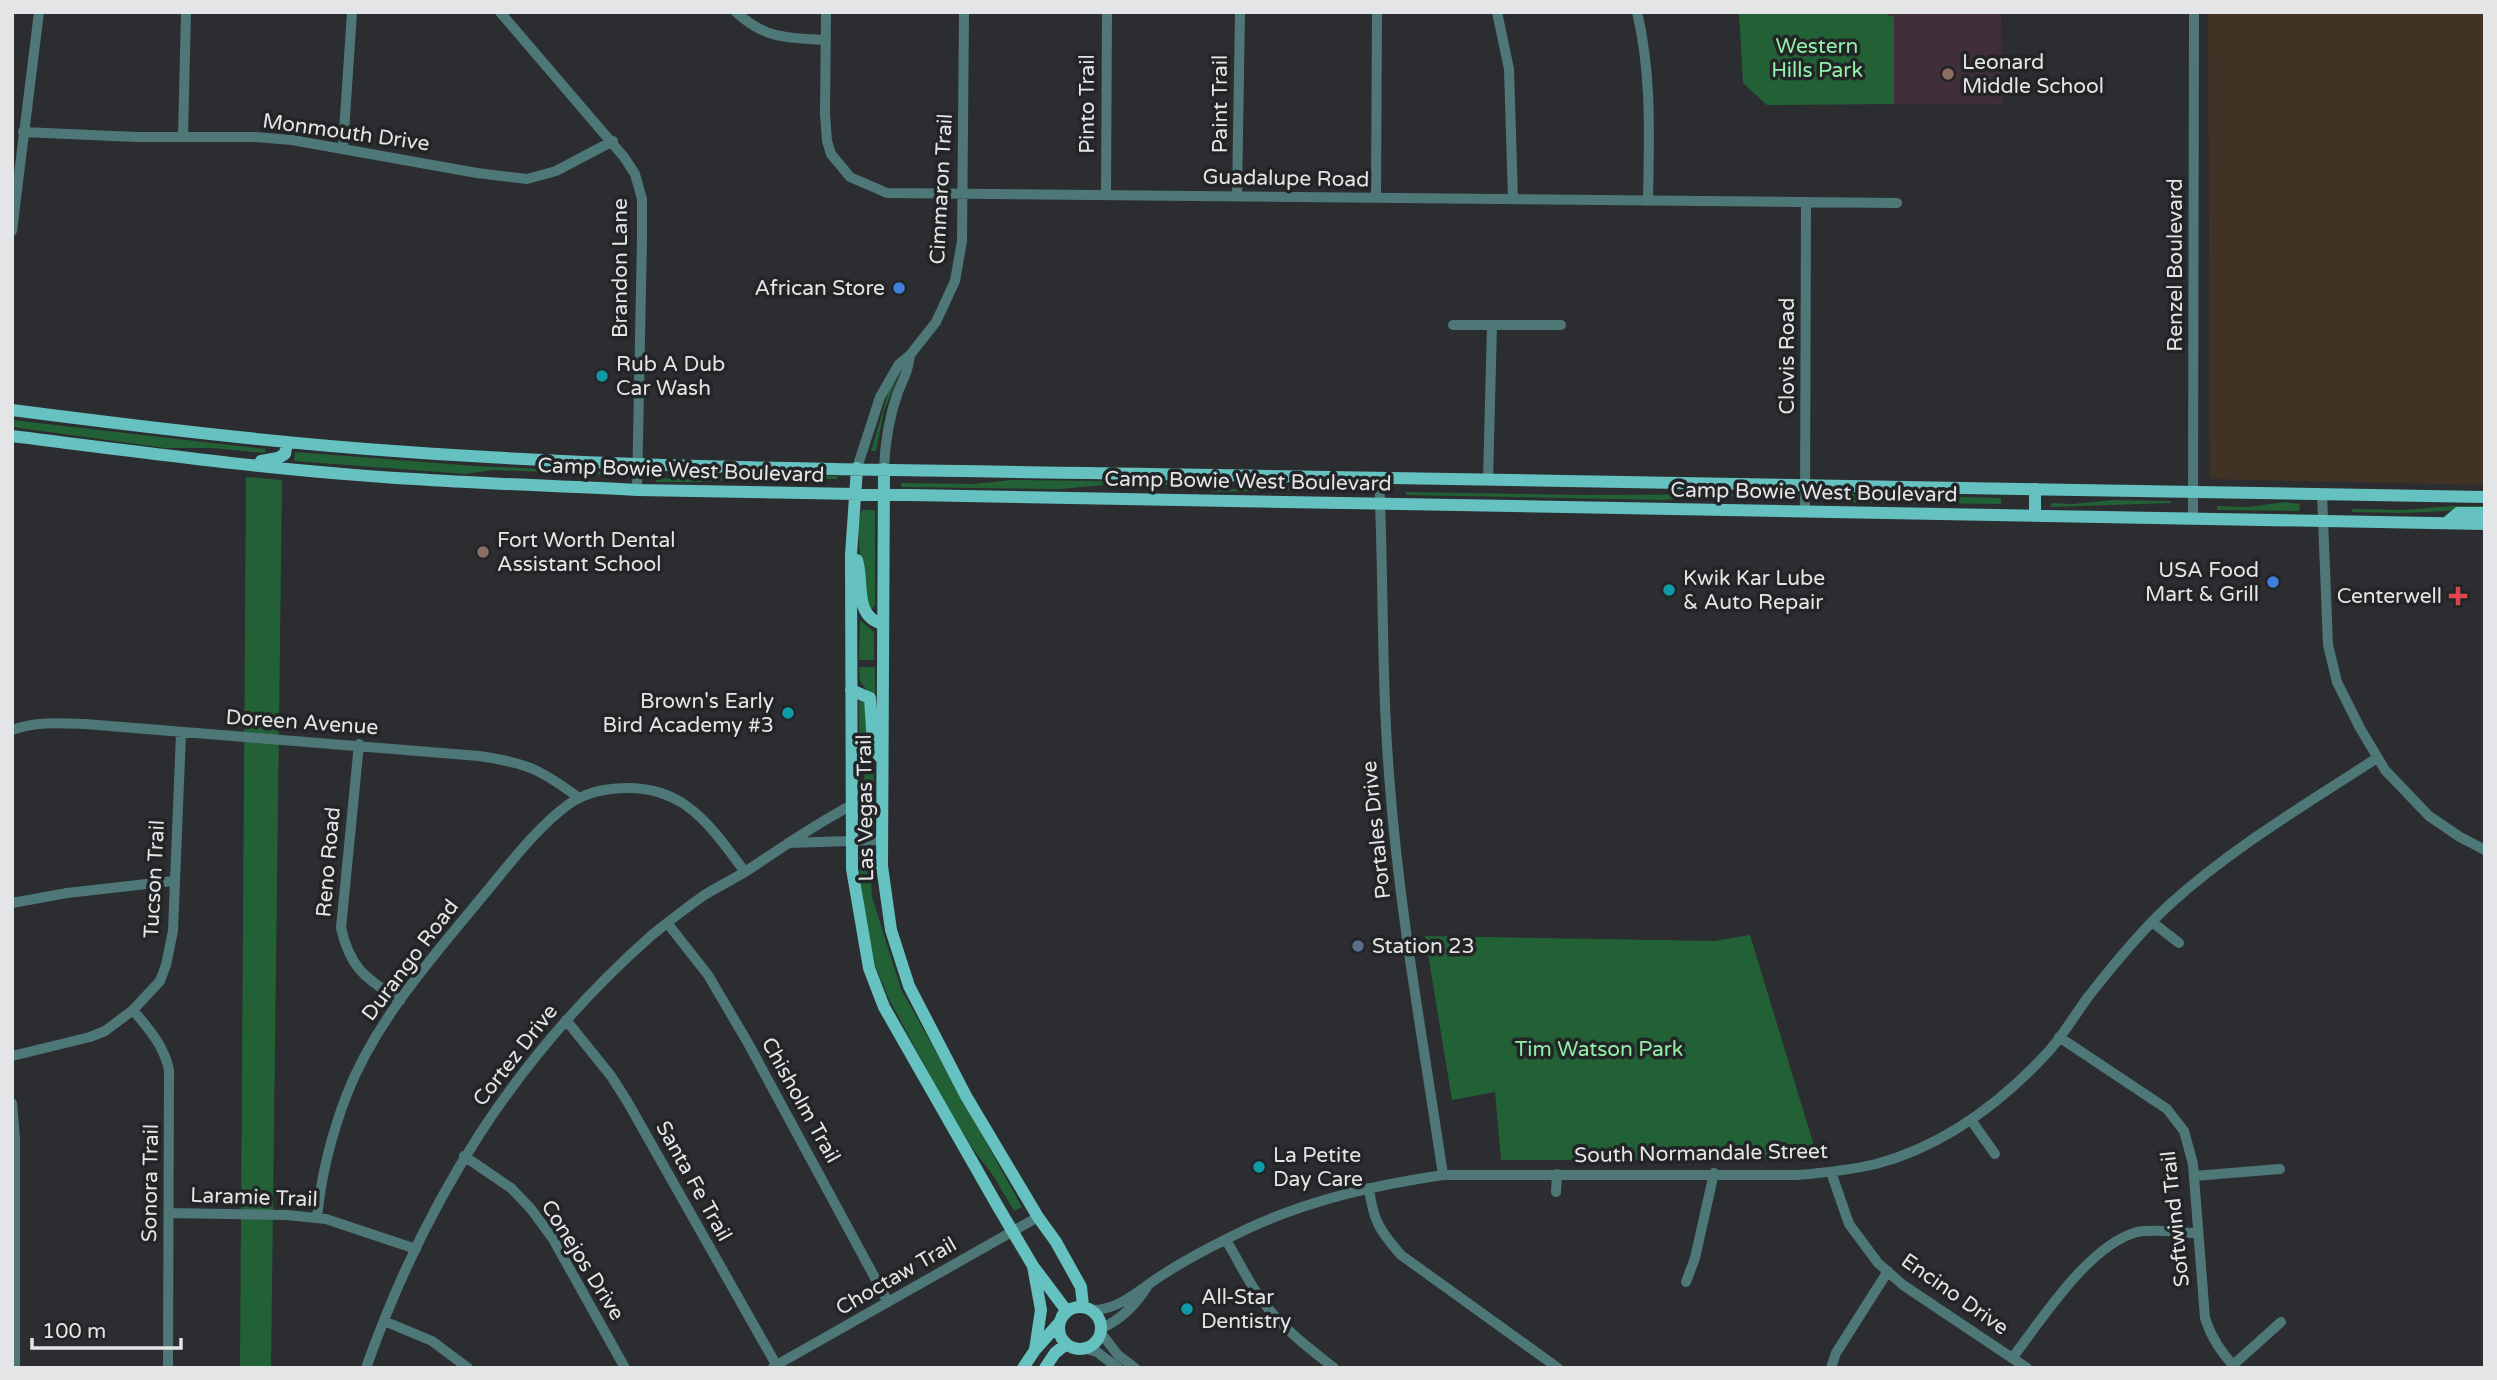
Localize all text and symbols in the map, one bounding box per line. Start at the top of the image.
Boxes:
park label: Western Hills Park [1771,34,1863,83]
place label: Leonard Middle School [1962,50,2104,99]
street label: Pinto Trail [1075,54,1100,154]
street label: Paint Trail [1208,55,1233,153]
marker: Leonard Middle School [1940,66,1956,82]
street label: Monmouth Drive [261,108,431,157]
street label: Cimmaron Trail [925,113,958,265]
street label: Guadalupe Road [1202,165,1370,192]
street label: Renzel Boulevard [2163,178,2188,352]
street label: Brandon Lane [608,198,633,338]
place label: African Store [755,276,885,301]
marker: African Store [891,280,907,296]
street label: Clovis Road [1775,297,1800,415]
place label: Rub A Dub Car Wash [616,352,725,401]
marker: Rub A Dub Car Wash [594,368,610,384]
street label: Camp Bowie West Boulevard [537,453,825,488]
street label: Camp Bowie West Boulevard [1104,466,1392,497]
street label: Camp Bowie West Boulevard [1670,477,1958,508]
place label: Fort Worth Dental Assistant School [497,528,675,577]
marker: Fort Worth Dental Assistant School [475,544,491,560]
place label: USA Food Mart & Grill [2145,558,2259,607]
place label: Kwik Kar Lube & Auto Repair [1683,566,1825,615]
marker: USA Food Mart & Grill [2265,574,2281,590]
marker: Kwik Kar Lube & Auto Repair [1661,582,1677,598]
place label: Centerwell [2337,584,2442,609]
marker: Centerwell [2448,586,2468,606]
place label: Brown's Early Bird Academy #3 [603,689,774,738]
street label: Doreen Avenue [225,705,379,740]
marker: Brown's Early Bird Academy #3 [780,705,796,721]
street label: Las Vegas Trail [852,734,879,882]
street label: Portales Drive [1357,759,1396,900]
street label: Reno Road [311,806,346,918]
street label: Tucson Trail [139,819,170,939]
street label: Durango Road [357,895,464,1026]
place label: Station 23 [1372,934,1475,959]
marker: Station 23 [1350,938,1366,954]
street label: Cortez Drive [468,999,563,1111]
street label: Chisholm Trail [756,1033,845,1168]
park label: Tim Watson Park [1515,1037,1683,1062]
street label: Santa Fe Trail [650,1117,737,1246]
street label: Sonora Trail [137,1124,164,1242]
street label: South Normandale Street [1574,1139,1828,1168]
place label: La Petite Day Care [1273,1143,1363,1192]
street label: Softwind Trail [2156,1150,2195,1288]
marker: La Petite Day Care [1251,1159,1267,1175]
street label: Laramie Trail [190,1183,318,1212]
street label: Conejos Drive [536,1196,630,1325]
street label: Choctaw Trail [832,1232,961,1321]
street label: Encino Drive [1896,1248,2013,1341]
place label: All-Star Dentistry [1201,1285,1291,1334]
marker: All-Star Dentistry [1179,1301,1195,1317]
scale bar [32,1306,180,1350]
text: 100 m [42,1319,106,1344]

